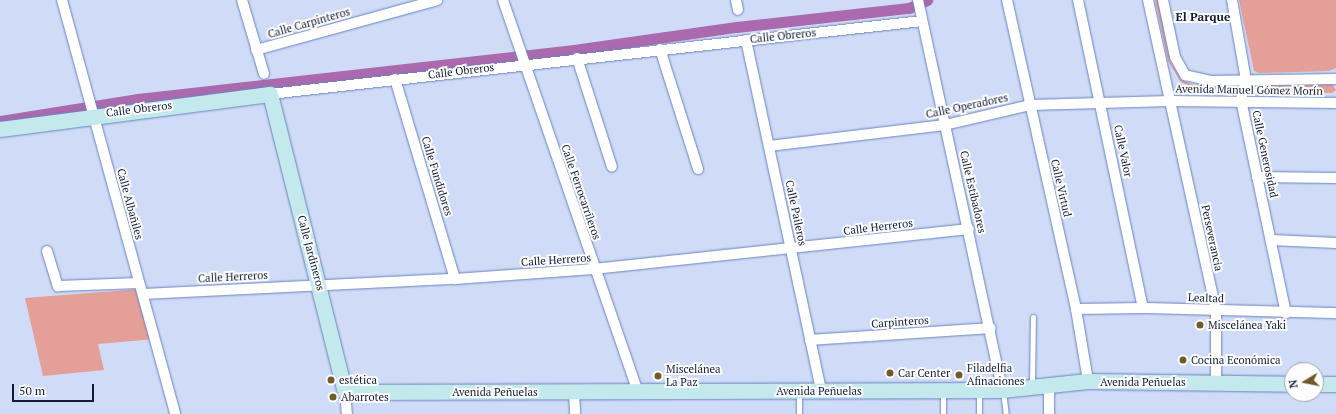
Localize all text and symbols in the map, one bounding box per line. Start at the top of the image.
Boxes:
street label: Calle Carpinteros [266,5,352,41]
district label: El Parque [1176,10,1230,24]
street label: Calle Obreros [749,26,817,46]
street label: Calle Obreros [427,60,495,82]
street label: Avenida Manuel Gómez Morín [1175,82,1323,98]
street label: Calle Operadores [925,91,1009,121]
street label: Calle Obreros [105,98,173,120]
street label: Calle Generosidad [1249,109,1281,199]
street label: Calle Valor [1111,124,1135,178]
street label: Calle Fundidores [419,135,455,217]
street label: Calle Ferrocarrileros [559,143,603,241]
street label: Calle Estibadores [957,149,989,235]
street label: Calle Virtud [1048,158,1074,218]
street label: Calle Albañiles [114,167,146,241]
street label: Calle Paileros [783,179,809,247]
street label: Perseverancia [1199,204,1225,272]
street label: Calle Jardineros [295,214,327,292]
street label: Calle Herreros [842,216,914,238]
street label: Calle Herreros [521,251,591,269]
street label: Calle Herreros [198,269,268,285]
street label: Lealtad [1188,291,1224,305]
street label: Carpinteros [871,313,929,331]
place label: Miscelánea Yaki [1208,318,1286,332]
marker: Miscelánea Yaki [1195,320,1205,330]
place label: Cocina Económica [1191,353,1281,367]
marker: Cocina Económica [1178,355,1188,365]
place label: Filadelfia Afinaciones [967,362,1025,388]
north arrow [1284,362,1324,402]
place label: Miscelánea La Paz [666,363,721,389]
place label: Car Center [898,366,950,380]
marker: Car Center [885,368,895,378]
marker: Filadelfia Afinaciones [954,370,964,380]
marker: Miscelánea La Paz [653,371,663,381]
place label: estética [339,373,377,387]
marker: estética [326,375,336,385]
street label: Avenida Peñuelas [1100,375,1186,389]
scale bar [14,376,96,402]
text: N [1286,379,1301,389]
text: 50 m [19,383,45,398]
street label: Avenida Peñuelas [776,384,862,398]
street label: Avenida Peñuelas [452,385,538,399]
place label: Abarrotes [341,390,389,404]
marker: Abarrotes [328,392,338,402]

